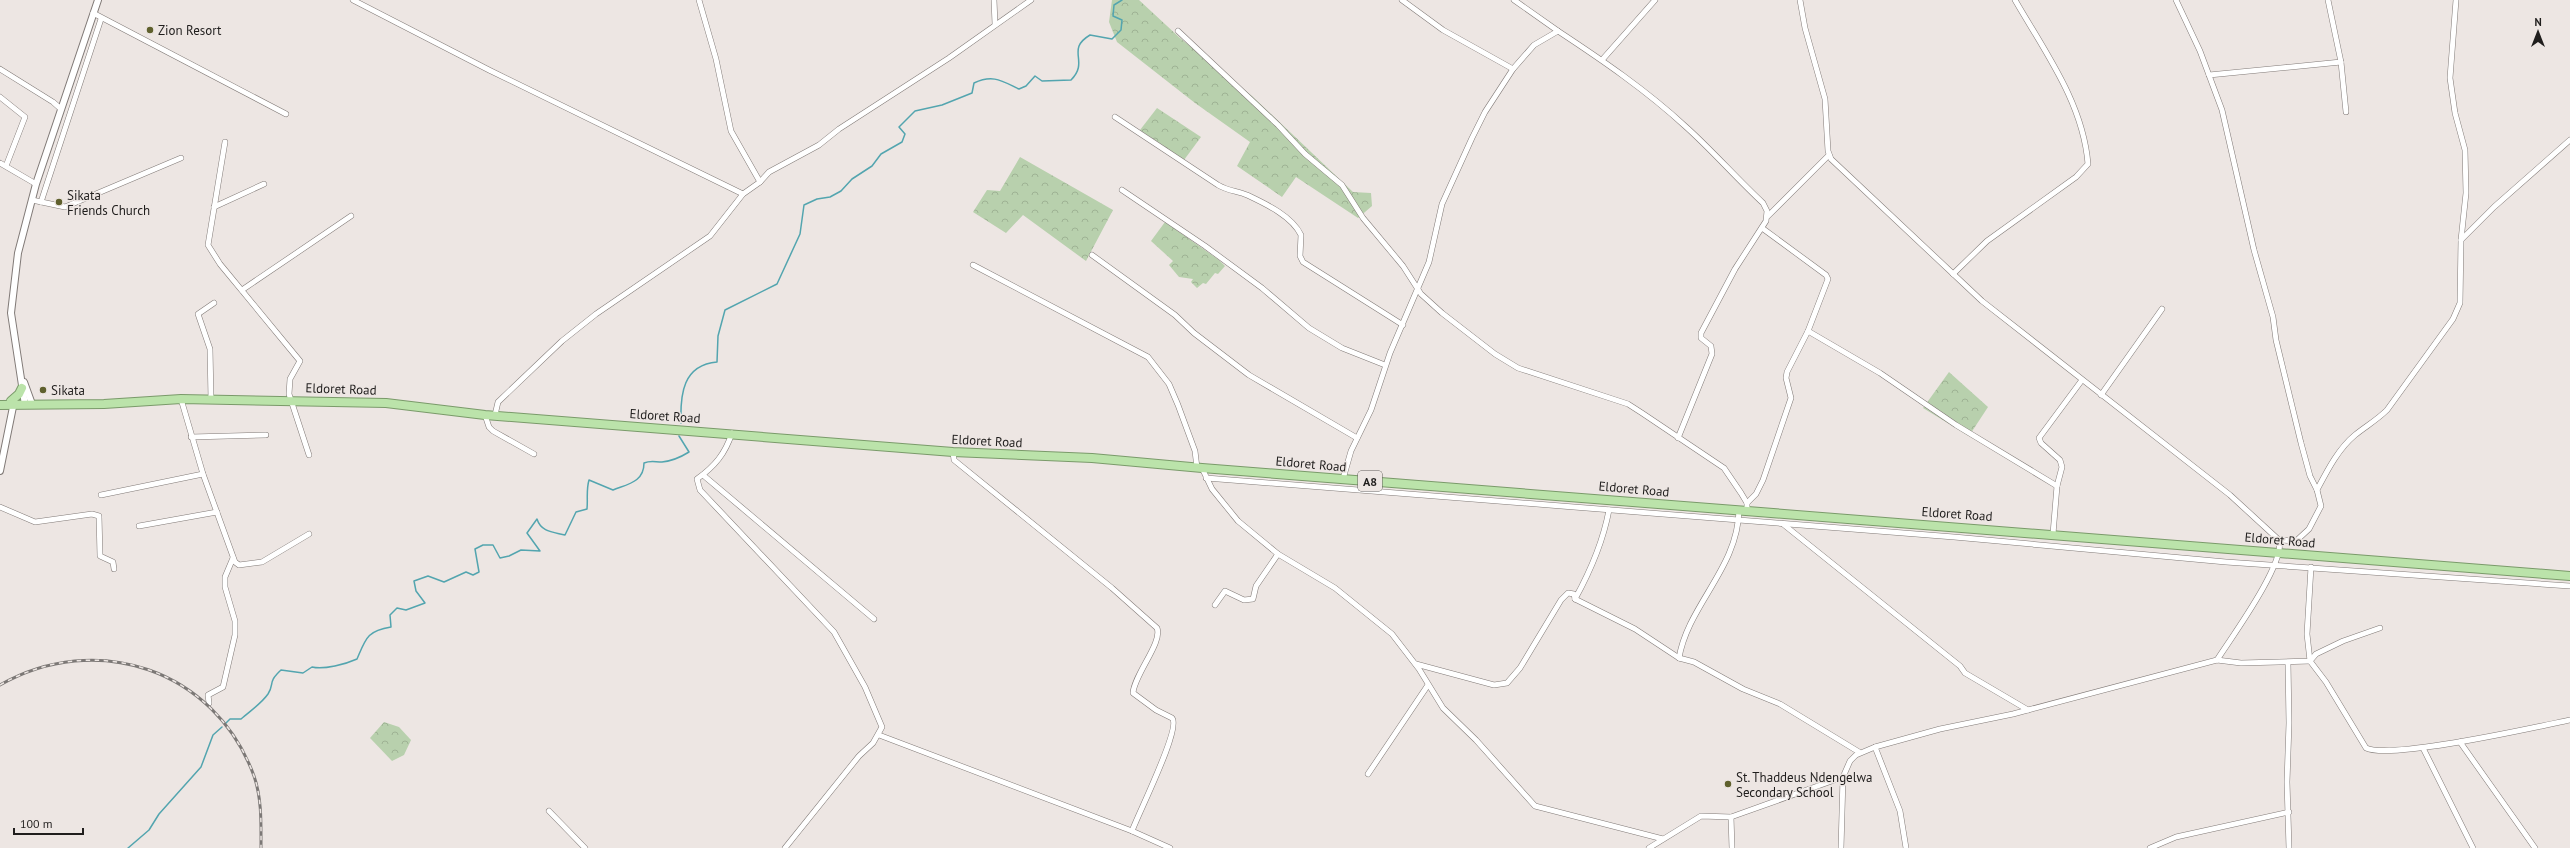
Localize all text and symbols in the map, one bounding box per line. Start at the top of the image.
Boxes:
north arrow [2518,12,2558,52]
text: N [2534,15,2542,29]
place label: Zion Resort [158,22,222,39]
marker: Zion Resort [145,25,155,35]
place label: Sikata Friends Church [67,187,150,219]
marker: Sikata Friends Church [54,197,64,207]
street label: Eldoret Road [305,379,377,399]
place label: Sikata [51,382,85,399]
marker: Sikata [38,385,48,395]
street label: Eldoret Road [629,405,701,427]
street label: Eldoret Road [951,431,1023,451]
street label: Eldoret Road [1275,452,1347,476]
road number: A8 [1358,471,1382,491]
street label: Eldoret Road [1598,477,1670,501]
street label: Eldoret Road [1921,503,1993,525]
street label: Eldoret Road [2244,528,2316,552]
place label: St. Thaddeus Ndengelwa Secondary School [1736,769,1873,801]
marker: St. Thaddeus Ndengelwa Secondary School [1723,779,1733,789]
scale bar [14,810,83,836]
text: 100 m [20,816,53,831]

